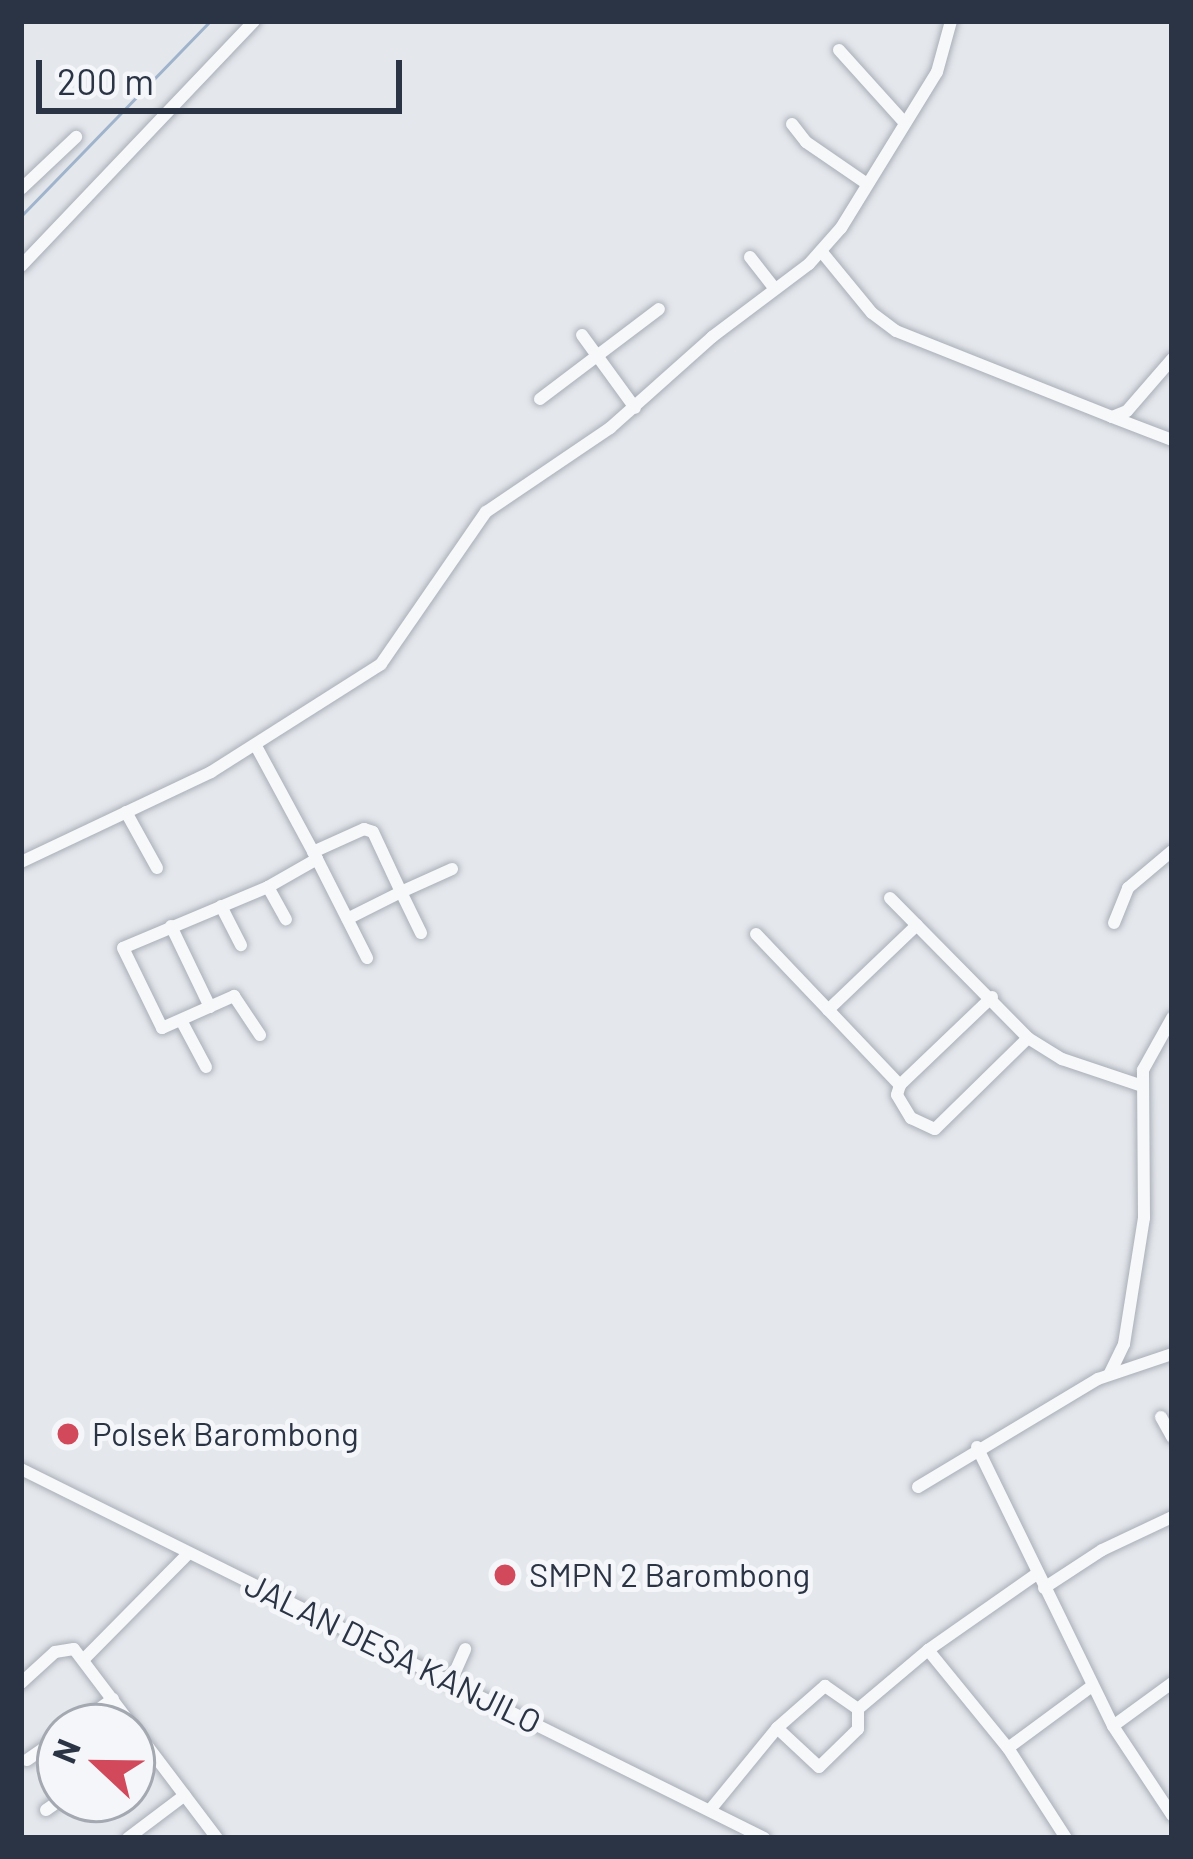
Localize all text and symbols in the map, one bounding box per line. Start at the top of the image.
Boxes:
scale bar [42,36,408,110]
text: 200 m [57,59,154,102]
place label: Polsek Barombong [92,1414,359,1454]
marker: Polsek Barombong [55,1421,81,1447]
place label: SMPN 2 Barombong [529,1555,810,1595]
marker: SMPN 2 Barombong [492,1562,518,1588]
street label: JALAN DESA KANJILO [239,1564,547,1742]
north arrow [36,1703,156,1823]
text: N [43,1733,88,1768]

